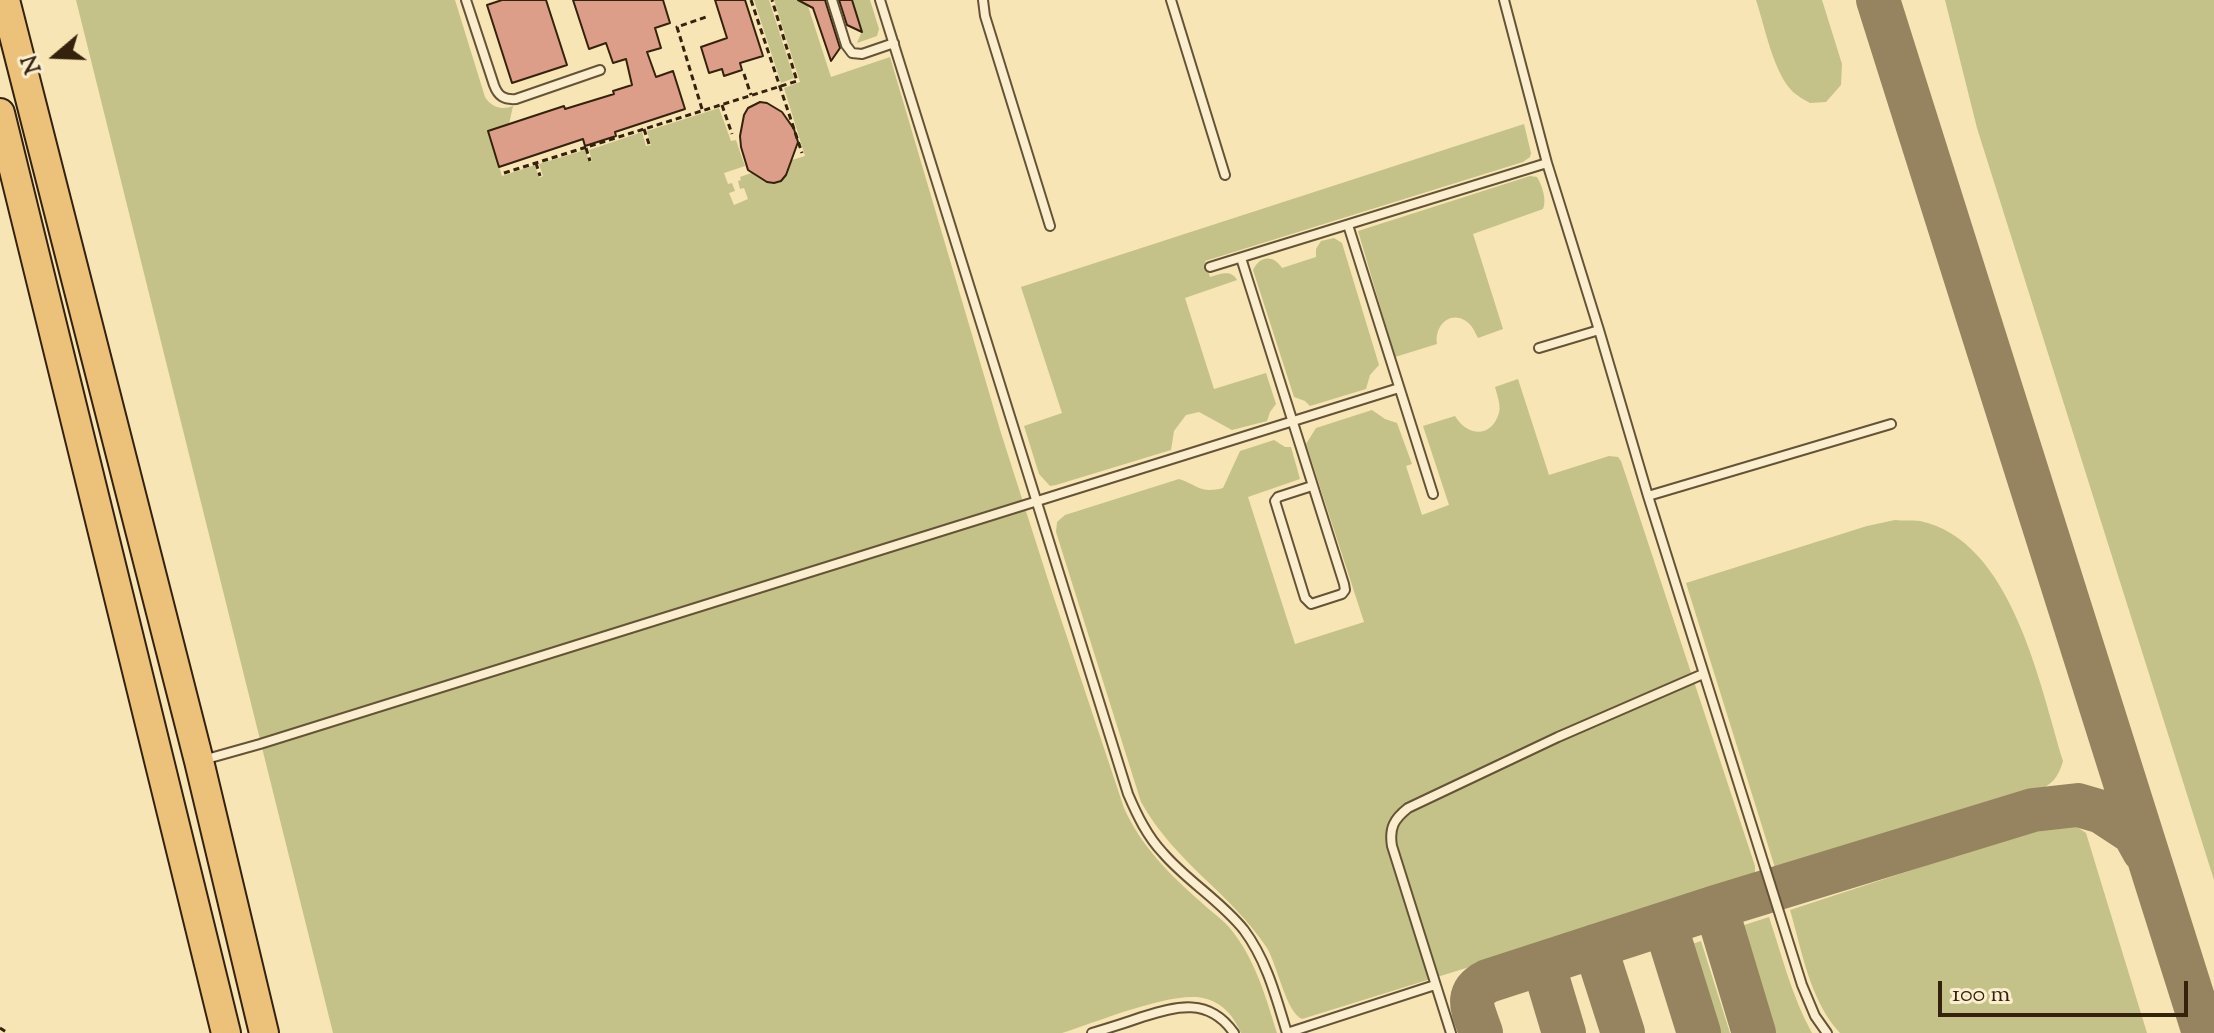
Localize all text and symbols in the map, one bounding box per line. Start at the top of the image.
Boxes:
north arrow [16,16,96,96]
text: N [15,50,51,77]
scale bar [1942,965,2192,1015]
text: 100 m [1952,978,2010,1012]

